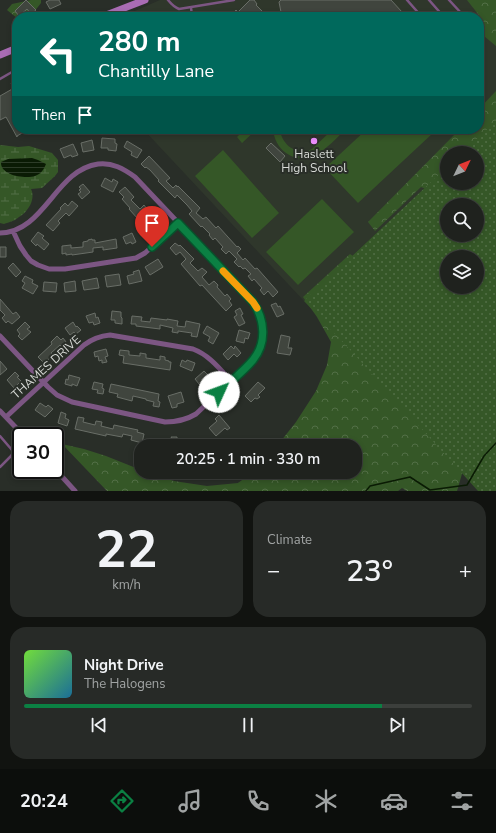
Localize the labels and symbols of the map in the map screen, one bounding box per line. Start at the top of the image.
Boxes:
marker: Haslett High School [309,136,319,146]
place label: Haslett High School [281,146,347,176]
north arrow [440,146,484,190]
pin [135,206,169,247]
street label: THAMES DRIVE [8,332,84,402]
position arrow [198,371,240,413]
speed limit sign: 30 [12,427,64,479]

